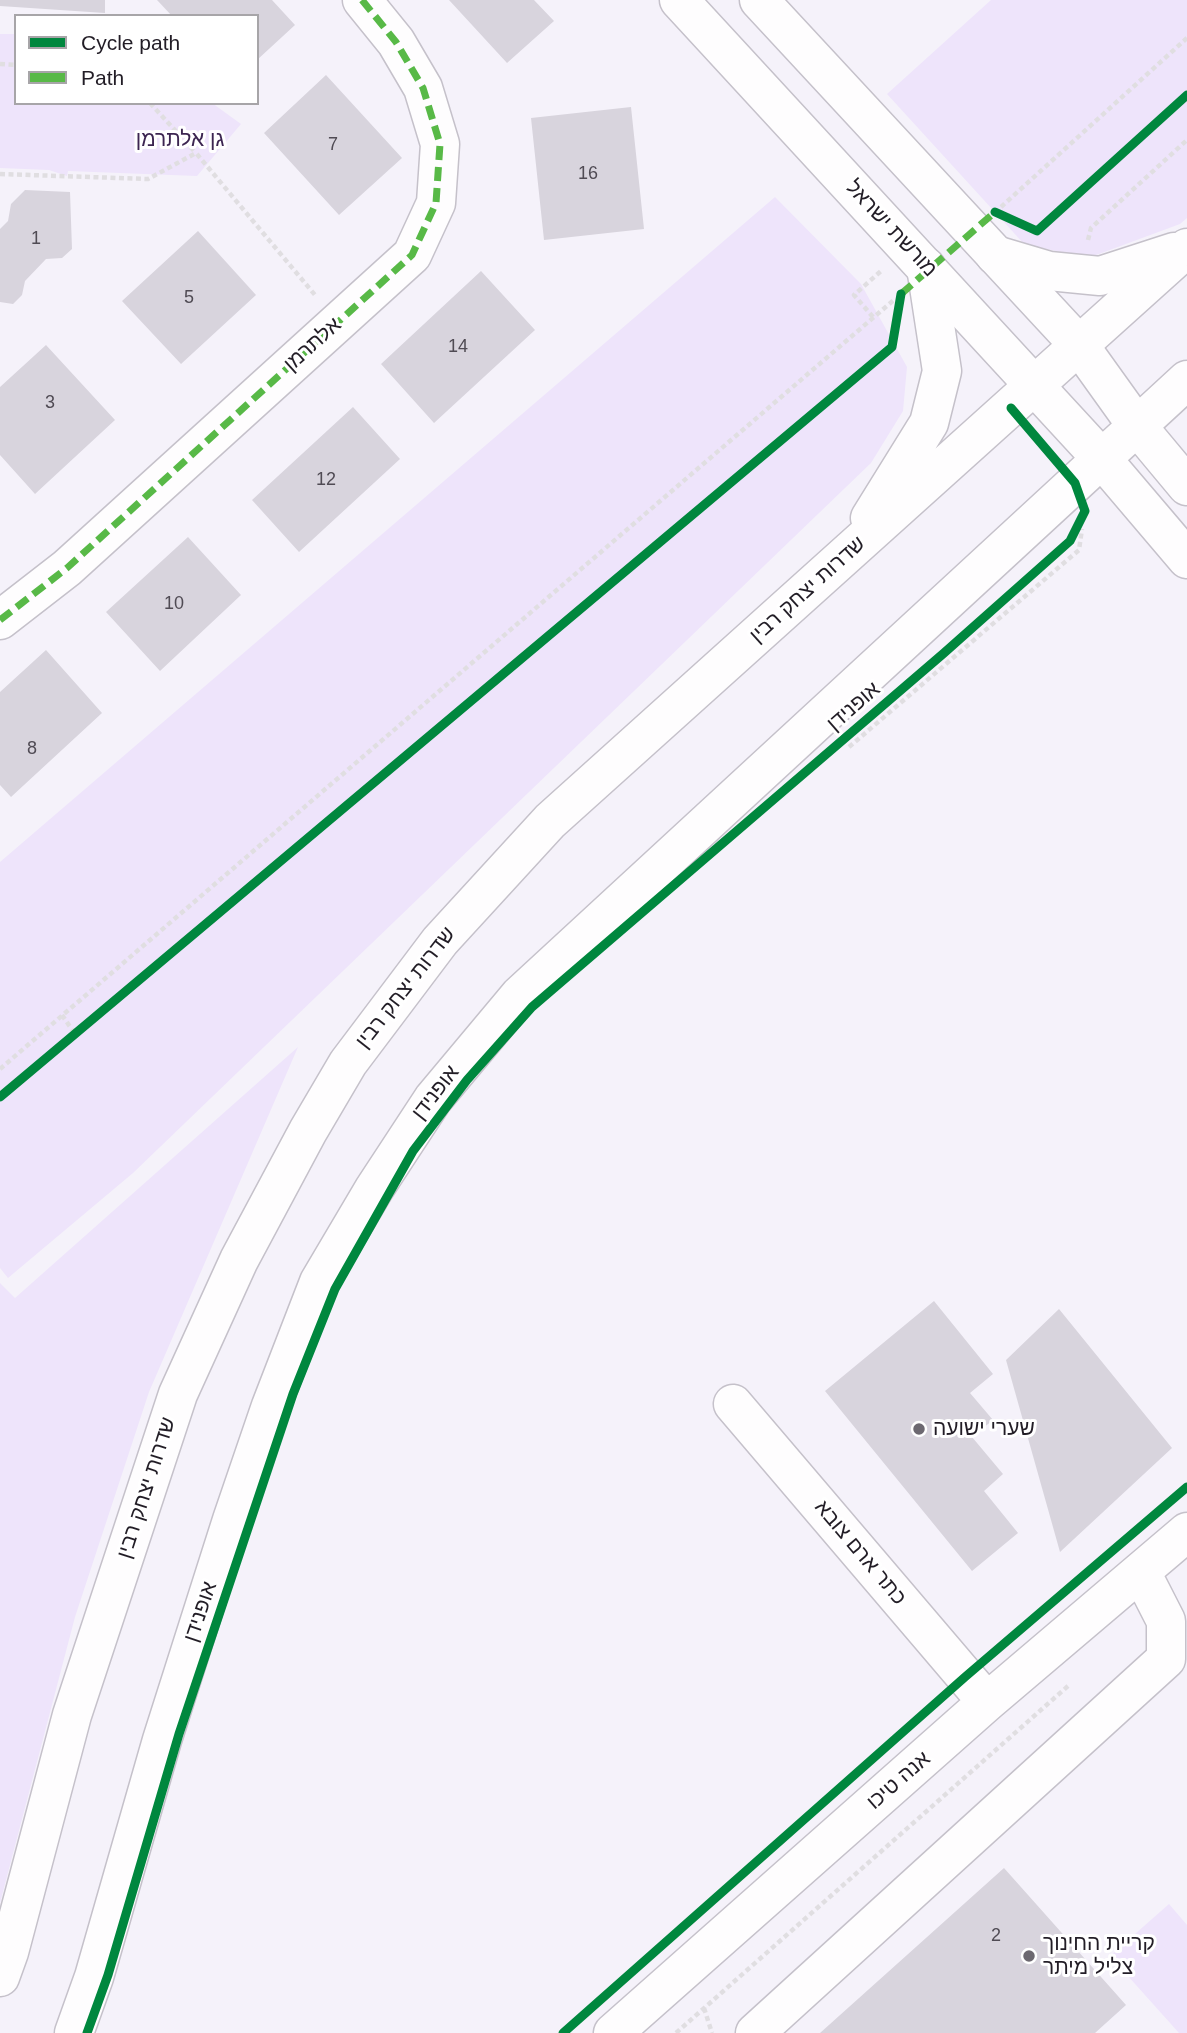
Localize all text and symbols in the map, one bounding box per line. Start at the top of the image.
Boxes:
legend [14,14,259,105]
text: Cycle path [81,31,180,54]
text: Path [81,66,124,89]
park label: גן אלתרמן [136,127,224,153]
house number: 7 [328,134,338,156]
house number: 16 [578,163,598,185]
street label: מורשת ישראל [840,176,942,282]
house number: 1 [31,228,41,250]
house number: 5 [184,287,194,309]
street label: אלתרמן [279,313,347,377]
house number: 14 [448,336,468,358]
house number: 3 [45,392,55,414]
house number: 12 [316,469,336,491]
street label: שדרות יצחק רבין [745,531,871,649]
house number: 10 [164,593,184,615]
street label: אופנידן [822,677,886,737]
house number: 8 [27,738,37,760]
street label: שדרות יצחק רבין [351,922,461,1054]
street label: אופנידן [407,1061,465,1125]
street label: שדרות יצחק רבין [112,1414,182,1562]
place label: שערי ישועה [933,1416,1035,1442]
marker: שערי ישועה [911,1421,927,1437]
street label: כתר ארם צובא [809,1495,911,1611]
street label: אופנידן [179,1579,223,1645]
street label: אנה טיכו [862,1747,936,1815]
house number: 2 [991,1925,1001,1947]
place label: קריית החינוך צליל מיתר [1043,1931,1155,1981]
marker: קריית החינוך צליל מיתר [1021,1948,1037,1964]

